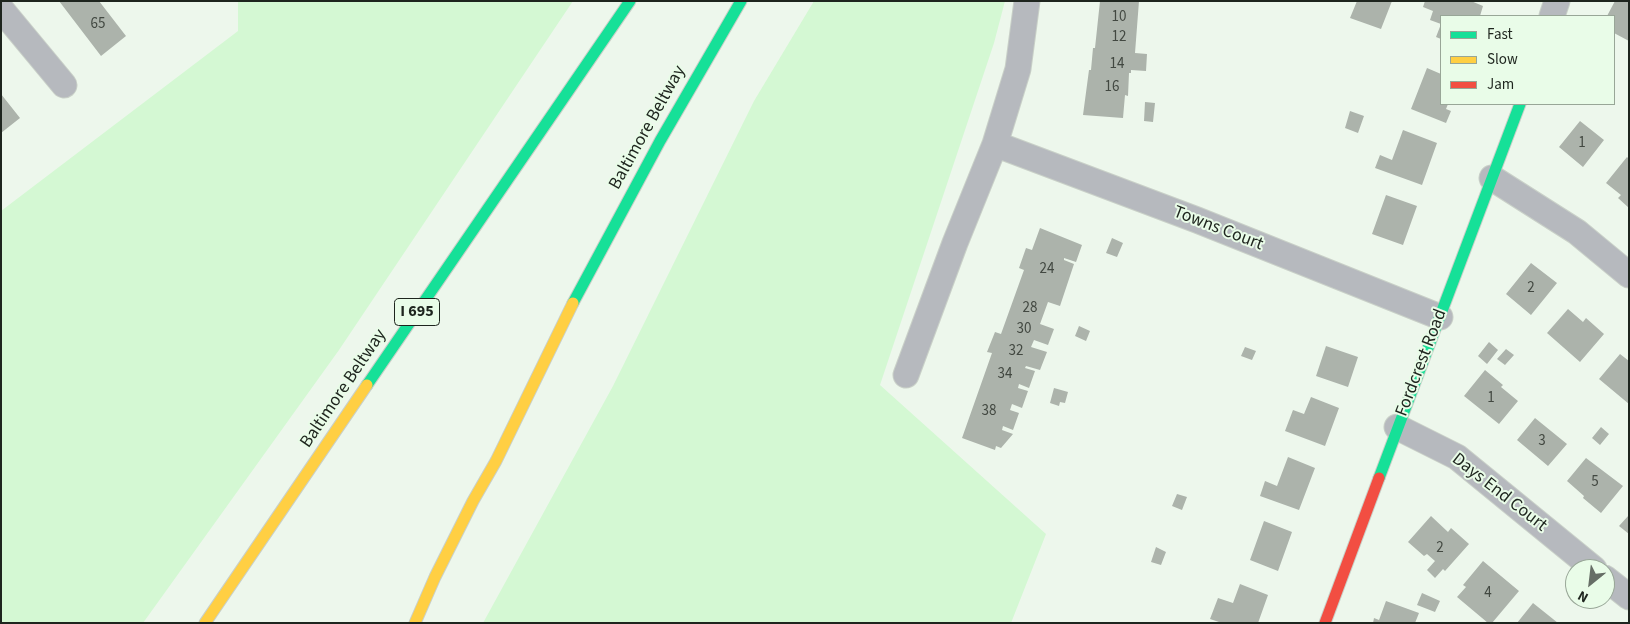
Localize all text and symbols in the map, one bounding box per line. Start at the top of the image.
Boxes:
house number: 10 [1112,9,1126,27]
legend [1440,15,1615,105]
house number: 65 [91,16,105,34]
text: Fast [1487,24,1513,45]
house number: 12 [1112,29,1126,47]
text: Slow [1487,49,1518,70]
house number: 14 [1110,56,1124,74]
street label: Baltimore Beltway [605,62,691,194]
text: Jam [1487,74,1514,95]
house number: 16 [1105,79,1119,97]
house number: 1 [1578,135,1586,153]
street label: Towns Court [1170,202,1266,256]
house number: 24 [1040,261,1054,279]
house number: 2 [1527,280,1535,298]
road number: I 695 [394,298,440,326]
house number: 28 [1023,300,1037,318]
street label: Fordcrest Road [1392,306,1452,420]
house number: 30 [1017,321,1031,339]
street label: Baltimore Beltway [296,326,392,452]
house number: 32 [1009,343,1023,361]
house number: 34 [998,366,1012,384]
house number: 1 [1487,390,1495,408]
house number: 38 [982,403,996,421]
house number: 3 [1538,433,1546,451]
street label: Days End Court [1447,449,1551,537]
house number: 5 [1591,474,1599,492]
house number: 2 [1436,540,1444,558]
north arrow [1565,559,1615,609]
house number: 4 [1484,585,1492,603]
text: N [1574,585,1592,607]

